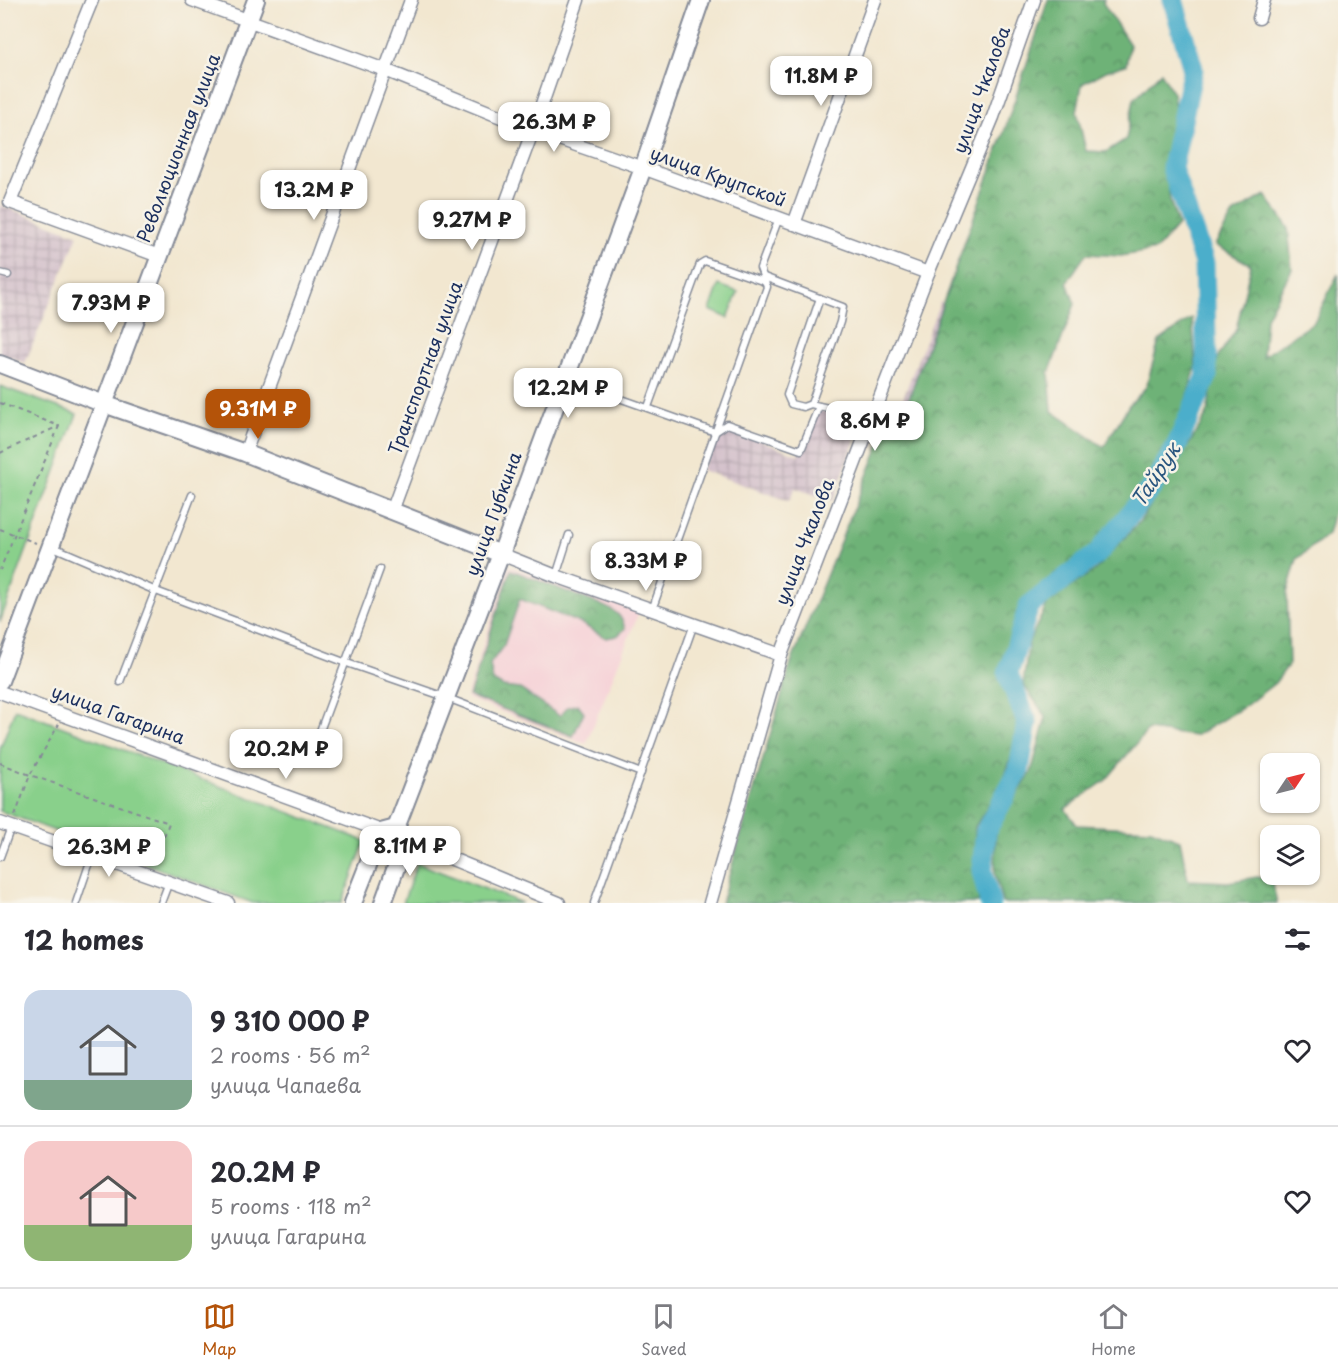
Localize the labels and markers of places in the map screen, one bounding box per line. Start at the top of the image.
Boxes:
pin: 11.8M ₽ [766,56,876,107]
pin: 26.3M ₽ [499,102,609,153]
pin: 13.2M ₽ [259,170,369,221]
pin: 9.27M ₽ [417,200,527,251]
pin: 7.93M ₽ [56,283,166,334]
pin: 12.2M ₽ [513,368,623,419]
pin: 9.31M ₽ [203,389,313,440]
pin: 8.6M ₽ [826,401,924,452]
pin: 8.33M ₽ [591,541,701,592]
pin: 20.2M ₽ [231,729,341,780]
pin: 8.11M ₽ [355,826,465,877]
pin: 26.3M ₽ [54,827,164,878]

